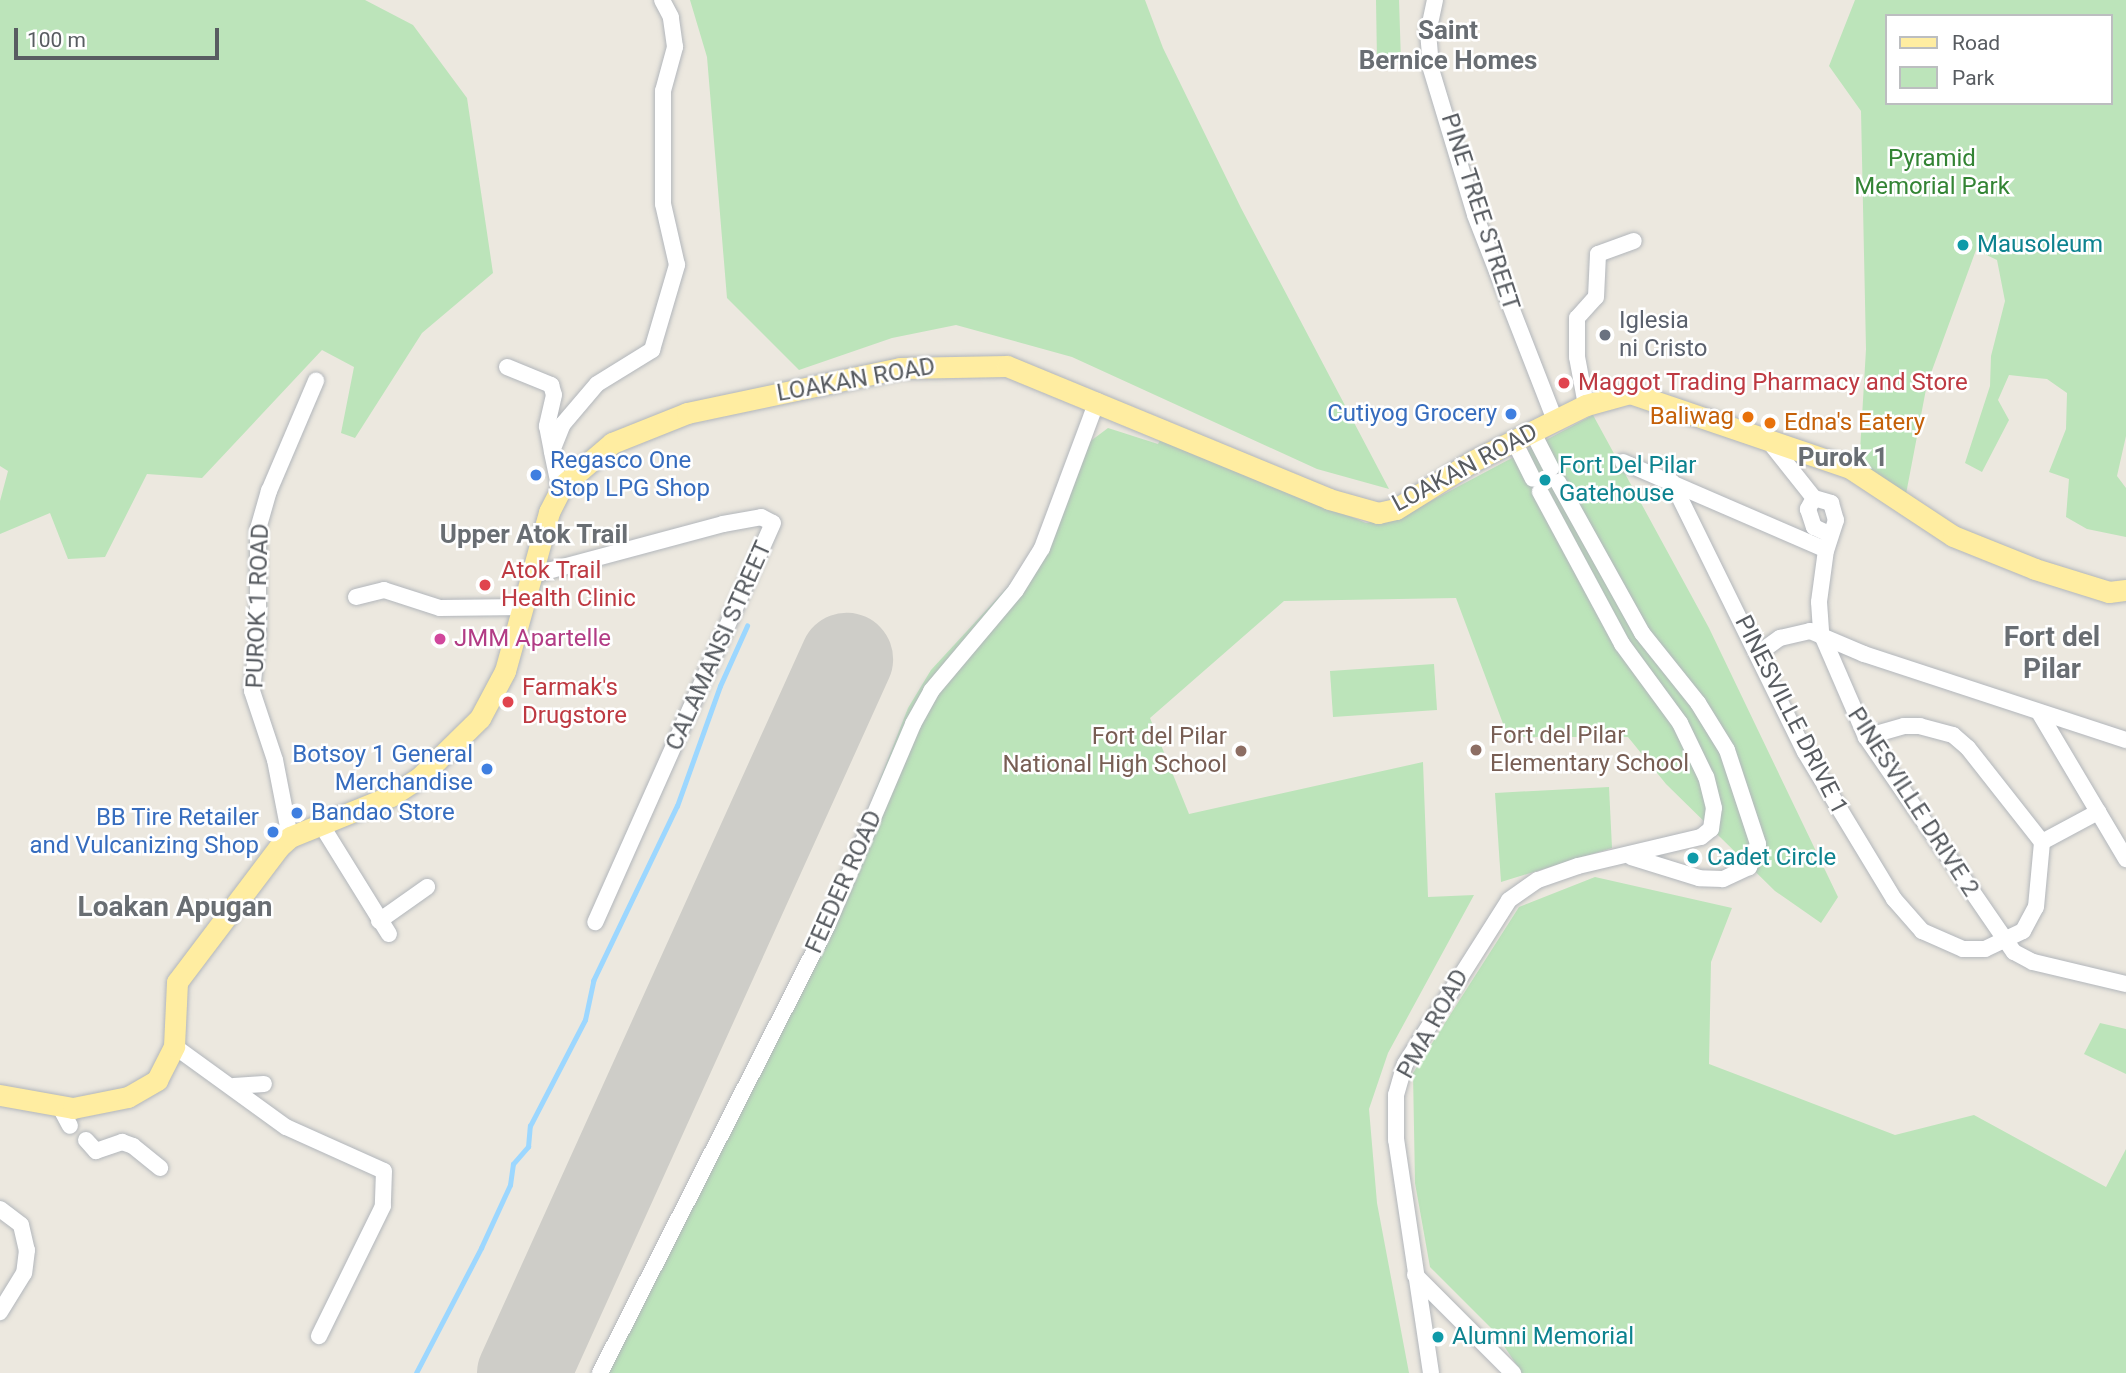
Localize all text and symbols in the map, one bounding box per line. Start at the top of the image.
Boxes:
scale bar [18,14,222,58]
legend [1884,14,2112,105]
district label: Saint Bernice Homes [1359,15,1537,76]
text: 100 m [27,28,86,52]
text: Road [1952,31,2000,55]
text: Park [1952,66,1994,90]
street label: PINE TREE STREET [1434,110,1526,314]
park label: Pyramid Memorial Park [1854,145,2010,201]
place label: Mausoleum [1977,231,2103,259]
marker: Mausoleum [1955,237,1971,253]
place label: Iglesia ni Cristo [1619,307,1707,363]
marker: Iglesia ni Cristo [1597,327,1613,343]
street label: LOAKAN ROAD [775,352,937,408]
place label: Maggot Trading Pharmacy and Store [1578,369,1968,397]
marker: Maggot Trading Pharmacy and Store [1556,375,1572,391]
place label: Cutiyog Grocery [1327,400,1497,428]
place label: Baliwag [1650,403,1734,431]
marker: Cutiyog Grocery [1503,406,1519,422]
marker: Baliwag [1740,409,1756,425]
place label: Edna's Eatery [1784,409,1925,437]
marker: Edna's Eatery [1762,415,1778,431]
street label: LOAKAN ROAD [1387,418,1543,518]
district label: Purok 1 [1798,442,1888,474]
place label: Regasco One Stop LPG Shop [550,447,710,503]
place label: Fort Del Pilar Gatehouse [1559,452,1696,508]
marker: Regasco One Stop LPG Shop [528,467,544,483]
marker: Fort Del Pilar Gatehouse [1537,472,1553,488]
district label: Upper Atok Trail [439,519,629,551]
street label: PUROK 1 ROAD [241,523,275,689]
street label: CALAMANSI STREET [660,537,778,755]
place label: Atok Trail Health Clinic [501,557,636,613]
marker: Atok Trail Health Clinic [475,575,495,595]
street label: PINESVILLE DRIVE 1 [1728,611,1854,819]
district label: Fort del Pilar [2004,620,2100,686]
place label: JMM Apartelle [454,625,611,653]
marker: JMM Apartelle [432,631,448,647]
place label: Farmak's Drugstore [522,674,627,730]
marker: Farmak's Drugstore [500,694,516,710]
street label: PINESVILLE DRIVE 2 [1841,702,1985,902]
place label: Fort del Pilar Elementary School [1490,722,1689,778]
place label: Fort del Pilar National High School [1003,723,1227,779]
place label: Botsoy 1 General Merchandise [292,741,473,797]
marker: Fort del Pilar Elementary School [1468,742,1484,758]
marker: Fort del Pilar National High School [1233,743,1249,759]
marker: Botsoy 1 General Merchandise [479,761,495,777]
place label: Bandao Store [311,799,455,827]
place label: BB Tire Retailer and Vulcanizing Shop [29,804,259,860]
marker: Bandao Store [289,805,305,821]
street label: FEEDER ROAD [800,806,888,958]
marker: BB Tire Retailer and Vulcanizing Shop [265,824,281,840]
place label: Cadet Circle [1707,844,1836,872]
marker: Cadet Circle [1685,850,1701,866]
district label: Loakan Apugan [77,890,273,924]
street label: PMA ROAD [1391,964,1475,1084]
place label: Alumni Memorial [1452,1323,1634,1351]
marker: Alumni Memorial [1430,1329,1446,1345]

